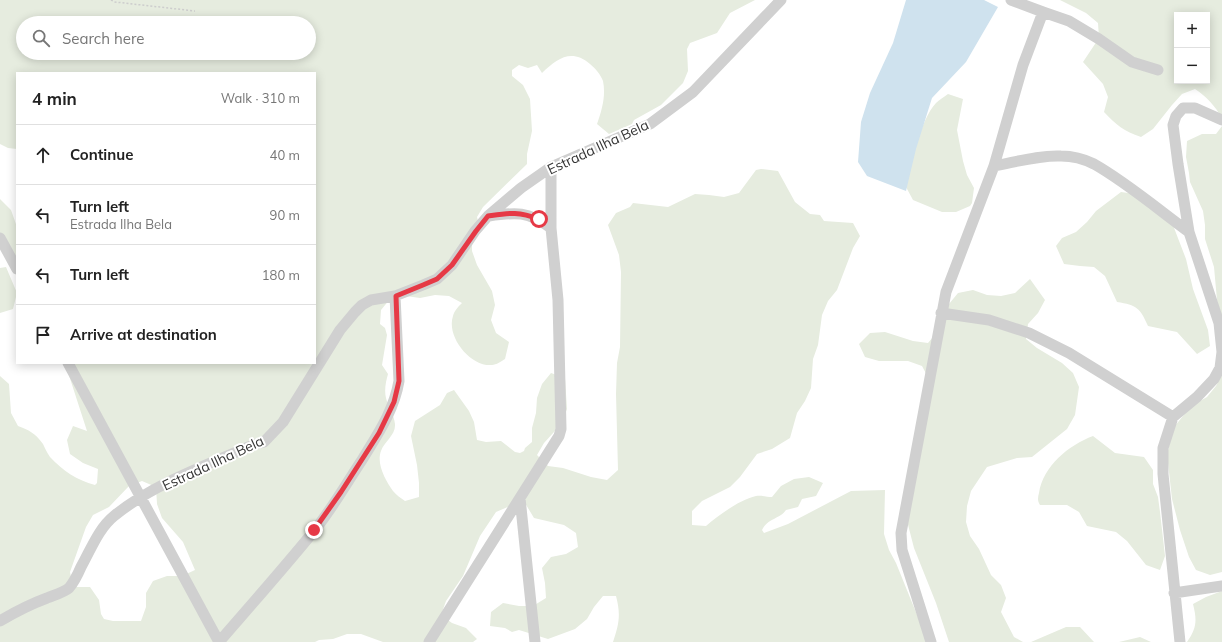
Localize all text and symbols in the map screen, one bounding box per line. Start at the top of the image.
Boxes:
map controls [1174,12,1210,84]
button: + [1174,12,1210,48]
search box [16,16,316,60]
icon: search [30,27,52,49]
text: Search here [62,29,144,48]
button: − [1174,48,1210,84]
text: 4 min [32,88,77,109]
text: Walk · 310 m [221,90,300,106]
street label: Estrada Ilha Bela [544,116,652,178]
icon: ahead [32,144,54,166]
text: Continue [70,145,133,164]
text: 40 m [270,147,300,163]
text: Turn left [70,197,129,216]
icon: left [32,204,54,226]
text: 90 m [270,207,300,223]
route start [530,210,548,228]
text: Estrada Ilha Bela [70,216,172,232]
icon: left [32,264,54,286]
text: Turn left [70,265,129,284]
text: 180 m [262,267,300,283]
icon: arrive [32,324,54,346]
text: Arrive at destination [70,325,217,344]
street label: Estrada Ilha Bela [159,432,267,494]
route end [305,521,323,539]

